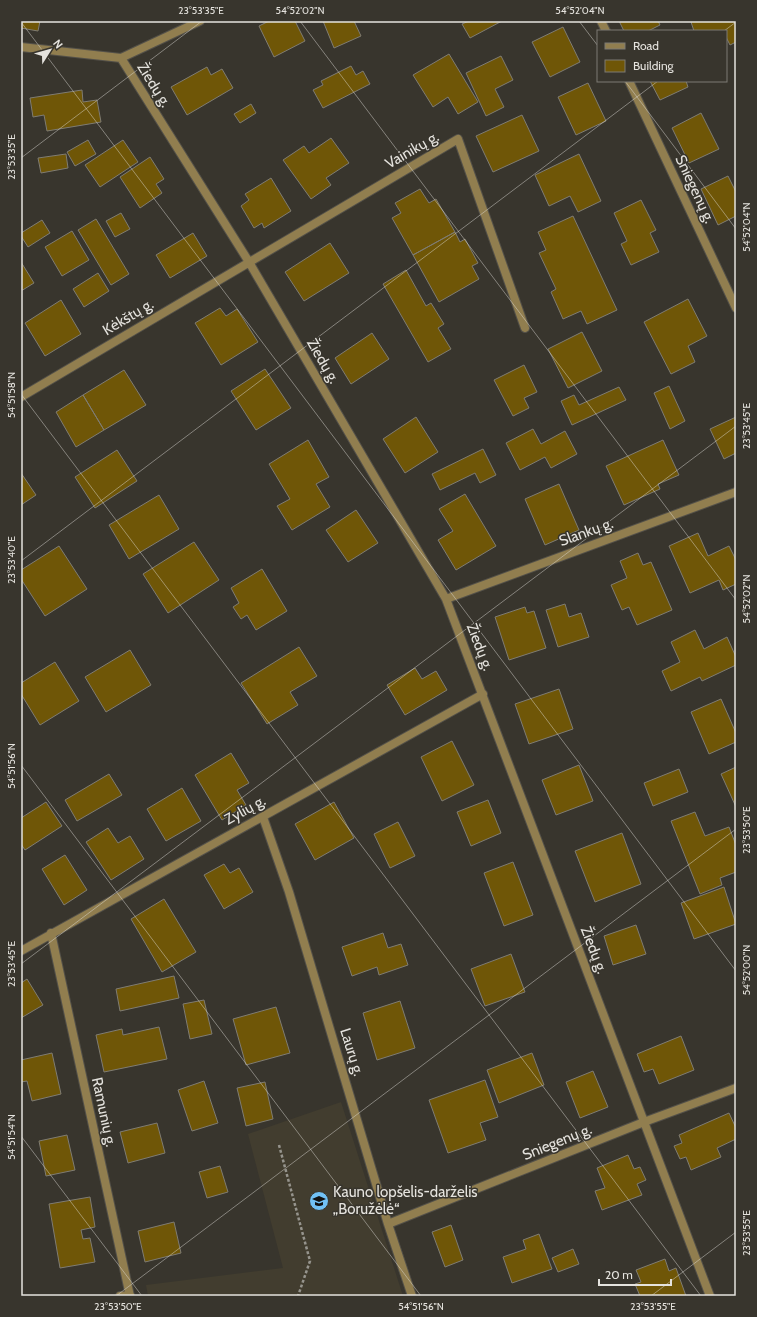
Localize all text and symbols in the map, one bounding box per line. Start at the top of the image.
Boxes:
text: 23°53'35"E [178,4,224,17]
text: 54°52'02"N [276,4,324,17]
text: 54°52'04"N [555,4,605,17]
north arrow [30,30,70,70]
legend [597,30,727,82]
text: N [50,37,66,51]
text: Road [633,38,659,53]
text: Building [633,58,675,73]
street label: Žiedų g. [133,59,176,111]
street label: Vainikų g. [382,127,442,173]
text: 23°53'35"E [5,134,18,180]
street label: Sniegenų g. [671,152,719,226]
text: 54°52'04"N [740,202,753,252]
street label: Kėkštų g. [99,295,157,339]
street label: Žiedų g. [303,335,344,387]
text: 54°51'58"N [5,372,18,418]
text: 23°53'45"E [740,403,753,449]
street label: Slankų g. [556,514,616,550]
text: 23°53'40"E [5,536,18,584]
text: 54°52'02"N [740,575,753,623]
street label: Žiedų g. [463,620,498,673]
text: 54°51'56"N [5,743,18,789]
street label: Zylių g. [221,791,269,829]
text: 23°53'50"E [740,806,753,854]
street label: Žiedų g. [577,923,612,976]
text: 23°53'45"E [5,941,18,987]
text: 54°52'00"N [740,945,753,995]
street label: Laurų g. [336,1026,368,1078]
street label: Ramunių g. [88,1076,120,1148]
text: 54°51'54"N [5,1114,18,1160]
street label: Sniegenų g. [520,1120,594,1164]
place label: Kauno lopšelis-darželis „Boružėlė“ [333,1183,478,1218]
school or university icon: Kauno lopšelis-darželis „Boružėlė“ [308,1190,330,1212]
text: 23°53'55"E [740,1210,753,1256]
scale bar [599,1261,671,1287]
text: 20 m [605,1267,633,1282]
text: 23°53'50"E [94,1300,142,1313]
text: 54°51'56"N [398,1300,444,1313]
text: 23°53'55"E [630,1300,676,1313]

